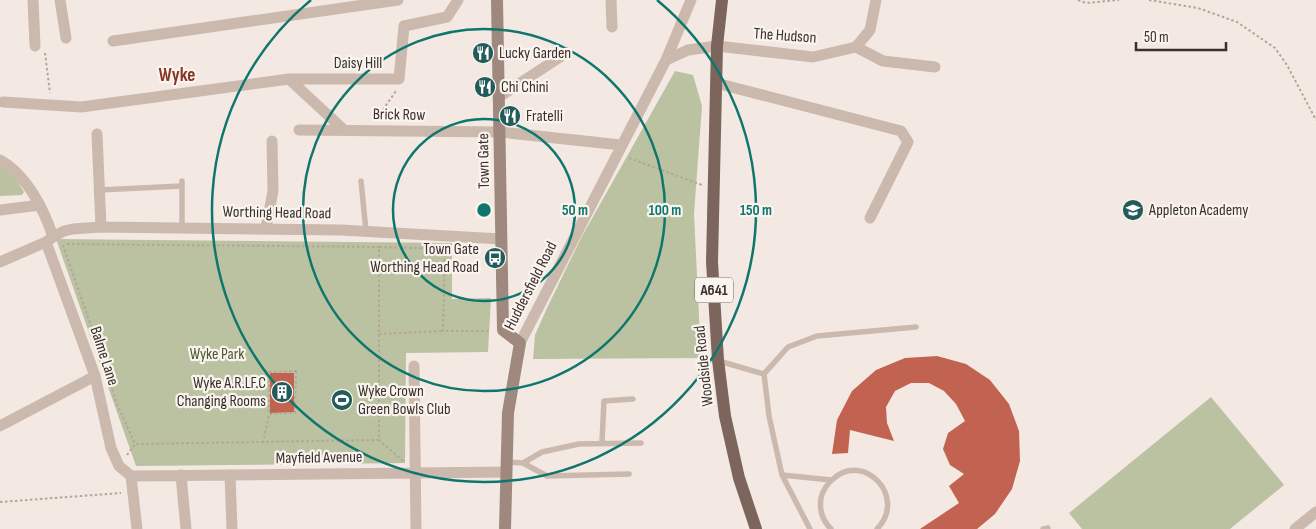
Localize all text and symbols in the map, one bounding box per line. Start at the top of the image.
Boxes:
scale bar [1136,20,1226,52]
street label: The Hudson [753,24,817,48]
text: 50 m [1144,28,1169,47]
restaurant icon: Lucky Garden [471,41,495,65]
place label: Lucky Garden [499,44,571,63]
street label: Daisy Hill [334,54,382,73]
district label: Wyke [159,64,195,87]
restaurant icon: Chi Chini [473,75,497,99]
place label: Chi Chini [501,78,549,97]
restaurant icon: Fratelli [498,104,522,128]
street label: Brick Row [373,105,425,125]
place label: Fratelli [526,107,563,126]
street label: Town Gate [474,133,494,189]
school or university icon: Appleton Academy [1121,198,1145,222]
centre of rings [475,201,493,219]
text: 50 m [562,201,588,220]
text: 100 m [649,201,681,220]
text: 150 m [740,201,772,220]
place label: Appleton Academy [1148,201,1248,220]
street label: Worthing Head Road [223,203,331,223]
street label: Huddersfield Road [501,238,561,334]
place label: Town Gate Worthing Head Road [370,240,479,277]
bus stop icon: Town Gate Worthing Head Road [483,246,507,270]
road number: A641 [695,278,733,302]
street label: Balme Lane [86,324,122,388]
street label: Woodside Road [690,325,718,407]
park label: Wyke Park [190,345,244,364]
place label: Wyke A.R.LF.C Changing Rooms [177,374,266,411]
building icon: Wyke A.R.LF.C Changing Rooms [270,380,294,404]
place label: Wyke Crown Green Bowls Club [358,382,451,419]
sports icon: Wyke Crown Green Bowls Club [330,388,354,412]
street label: Mayfield Avenue [276,448,362,468]

